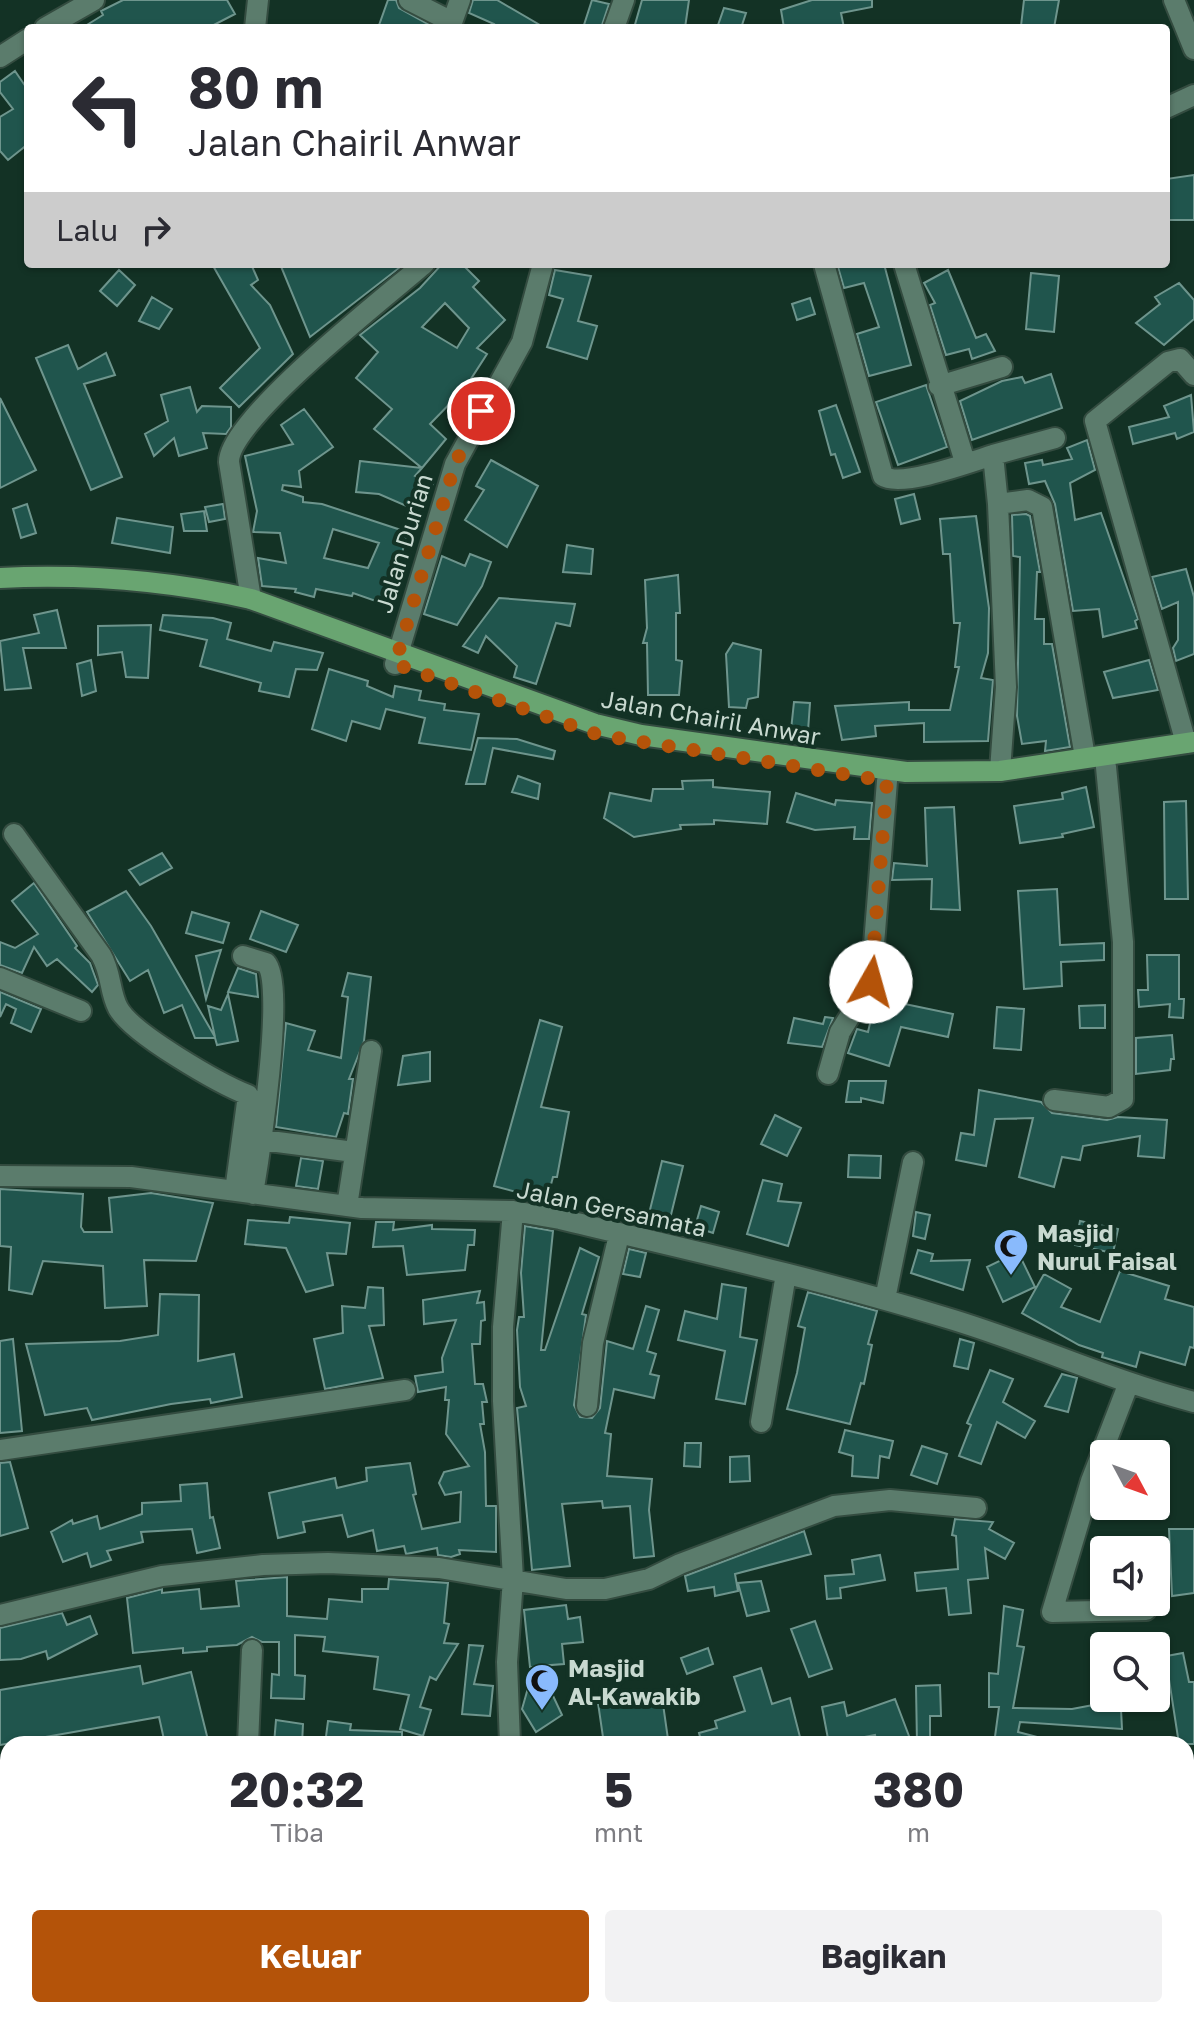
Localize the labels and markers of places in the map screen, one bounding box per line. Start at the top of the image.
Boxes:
pin [447,377,515,445]
place label: Masjid Nurul Faisal [1037,1218,1177,1275]
mosque icon: Masjid Nurul Faisal [992,1227,1030,1277]
place label: Masjid Al-Kawakib [568,1653,701,1710]
mosque icon: Masjid Al-Kawakib [523,1662,561,1712]

